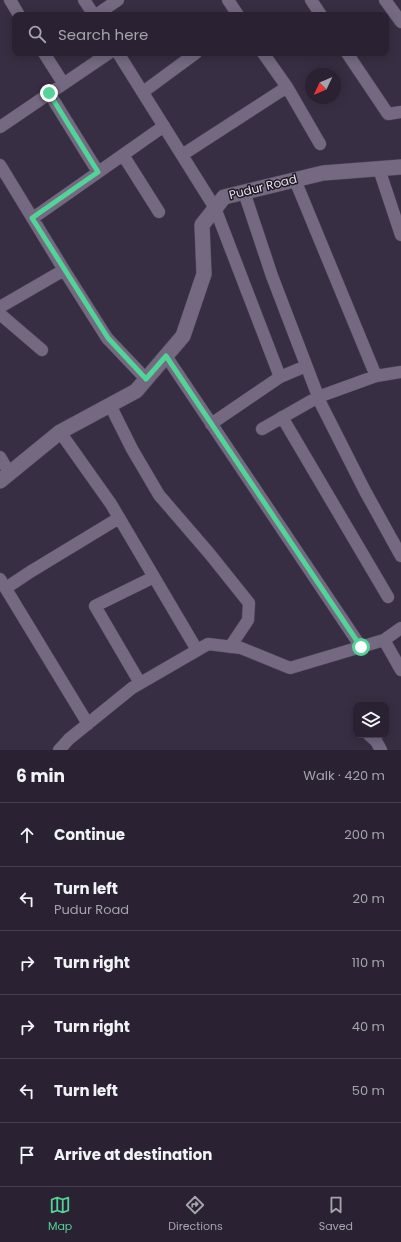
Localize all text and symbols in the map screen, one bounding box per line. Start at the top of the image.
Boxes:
search box [12,12,389,56]
icon: search [26,23,48,45]
text: Search here [58,24,148,45]
north arrow [305,68,341,104]
route end [40,84,58,102]
street label: Pudur Road [227,170,299,203]
route start [352,638,370,656]
map controls [353,702,389,738]
button: layers [353,702,389,738]
text: 6 min [16,764,65,788]
text: Walk · 420 m [303,766,385,785]
icon: ahead [16,824,38,846]
text: Continue [54,824,125,845]
text: 200 m [344,825,385,844]
text: Turn left [54,878,118,899]
icon: left [16,888,38,910]
text: 20 m [352,889,385,908]
text: Pudur Road [54,900,129,919]
icon: right [16,952,38,974]
text: Turn right [54,952,130,973]
text: 110 m [352,953,385,972]
icon: right [16,1016,38,1038]
text: Turn right [54,1016,130,1037]
text: 40 m [352,1017,385,1036]
icon: left [16,1080,38,1102]
text: Turn left [54,1080,118,1101]
text: 50 m [352,1081,385,1100]
icon: arrive [16,1144,38,1166]
text: Arrive at destination [54,1144,212,1165]
tab: Map [48,1194,72,1235]
tab: Directions [168,1194,223,1235]
tab: Saved [319,1194,353,1235]

